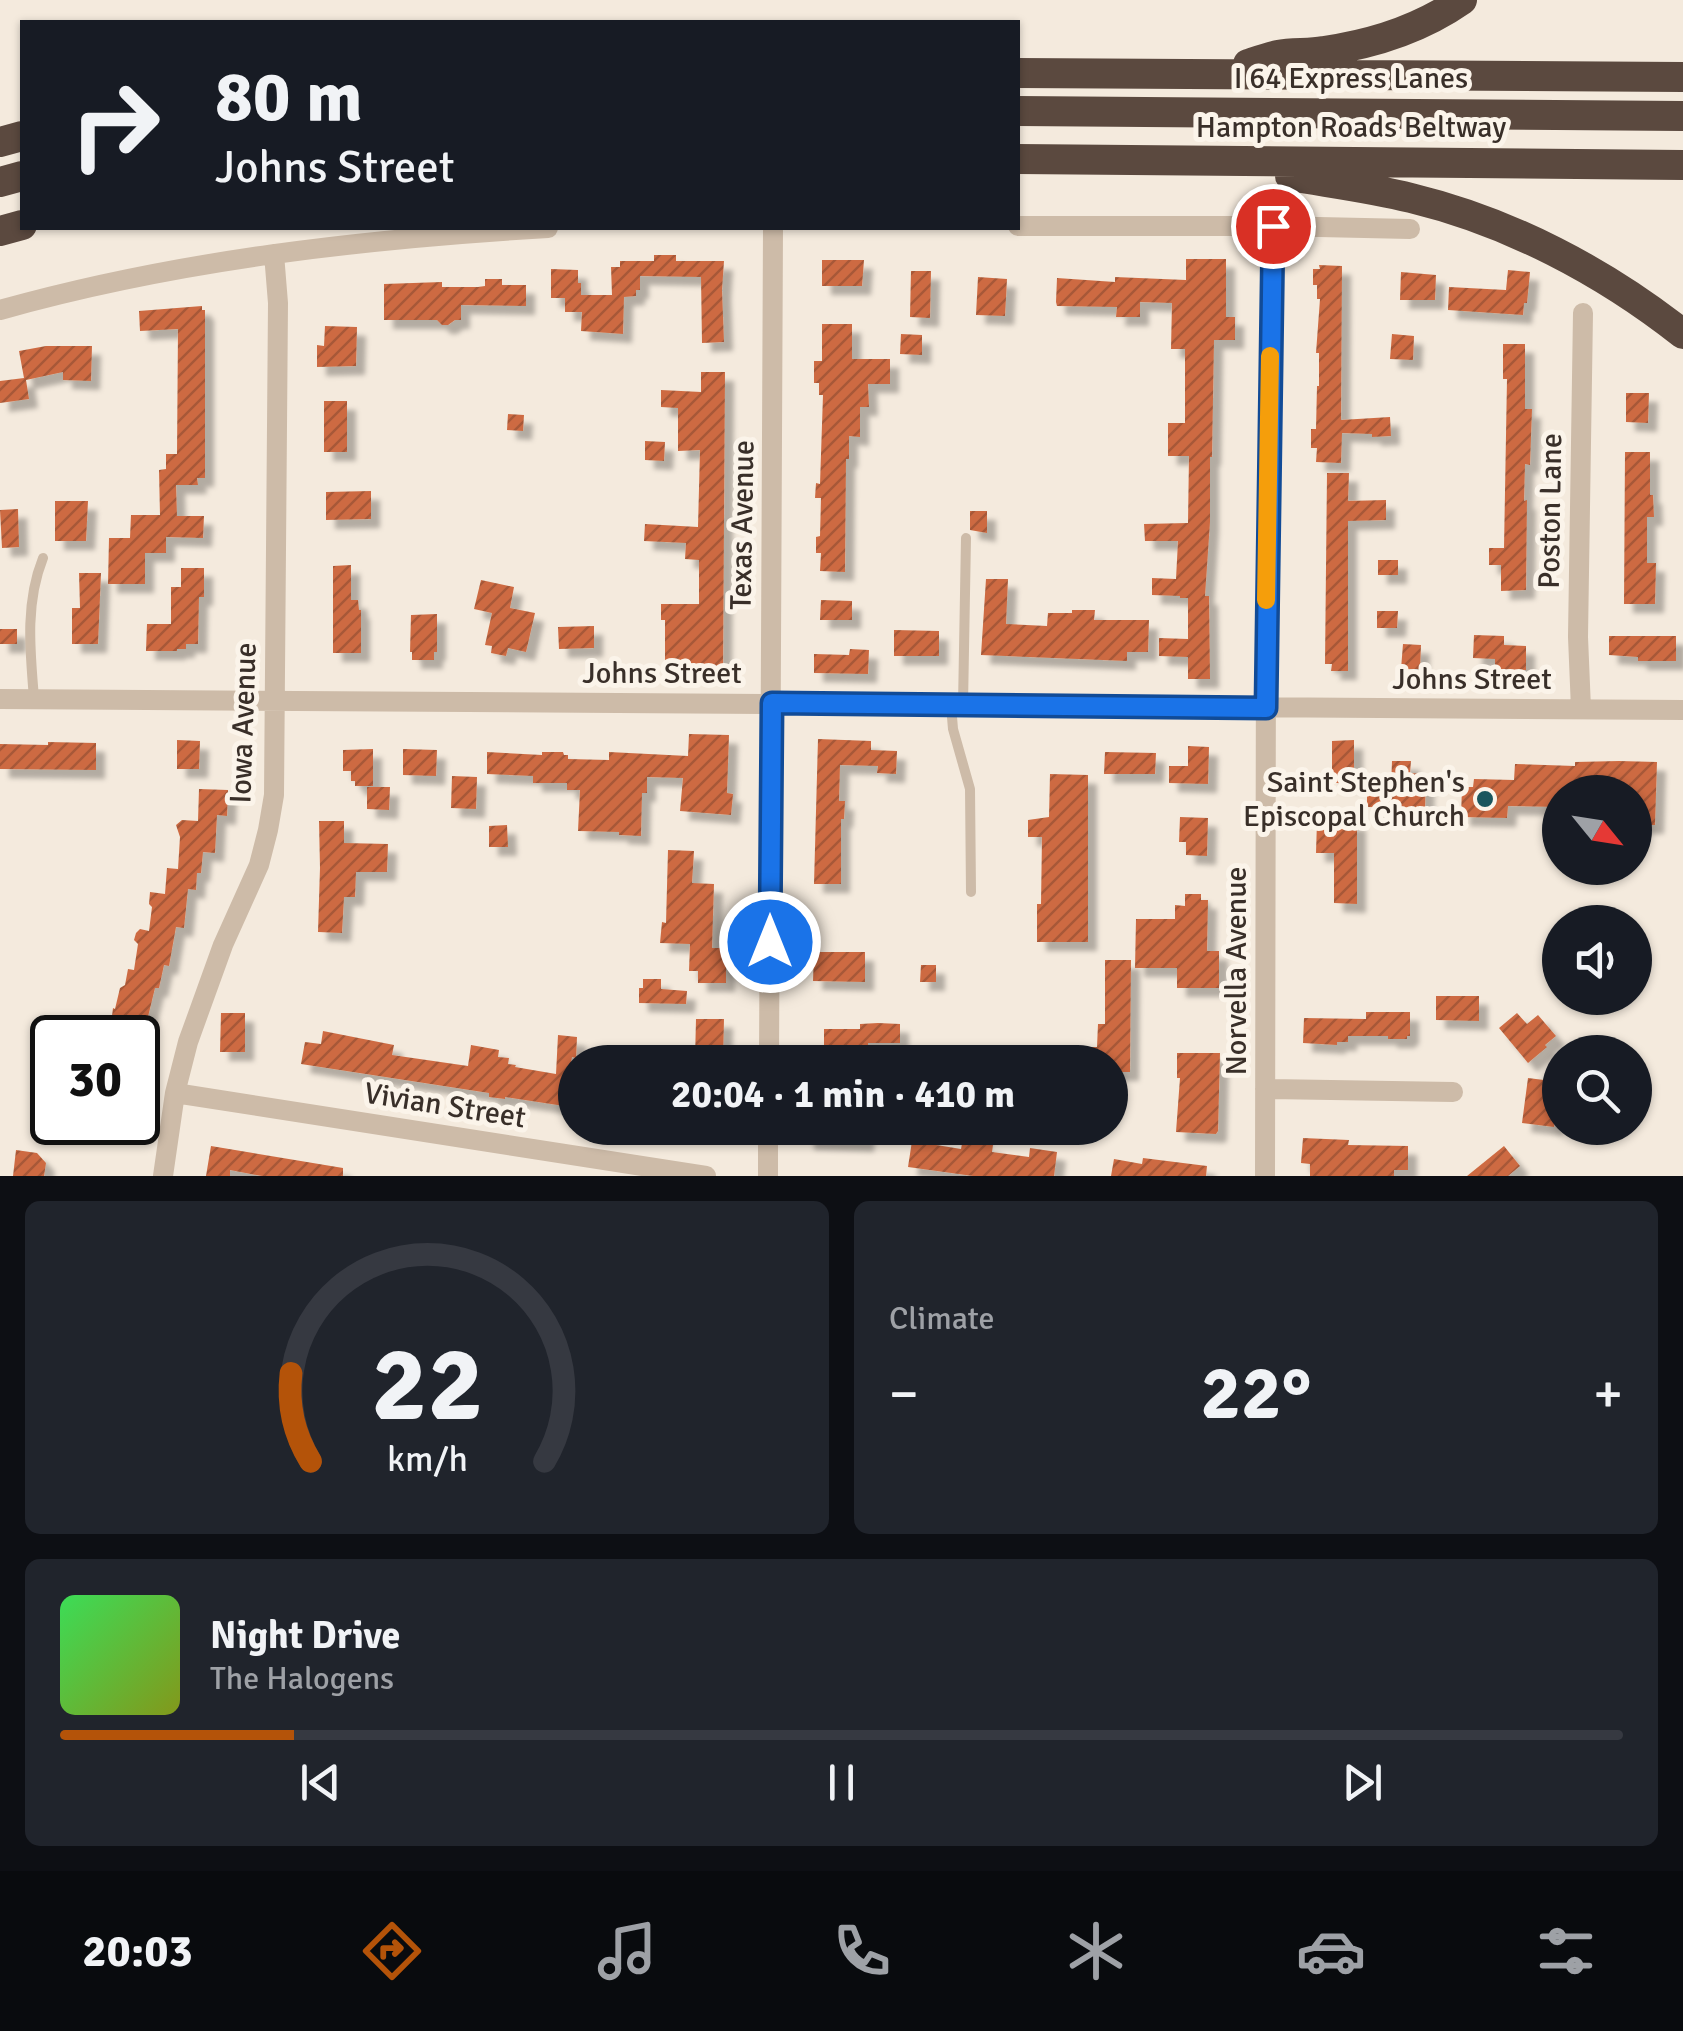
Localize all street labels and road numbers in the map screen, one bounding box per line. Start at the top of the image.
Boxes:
street label: I 64 Express Lanes [1234,60,1468,97]
street label: Hampton Roads Beltway [1196,109,1506,146]
street label: Poston Lane [1531,433,1570,589]
street label: Texas Avenue [723,440,762,610]
street label: Iowa Avenue [222,642,265,804]
street label: Johns Street [582,655,742,692]
street label: Johns Street [1392,661,1552,698]
street label: Norvella Avenue [1218,866,1255,1076]
street label: Vivian Street [362,1074,528,1137]

